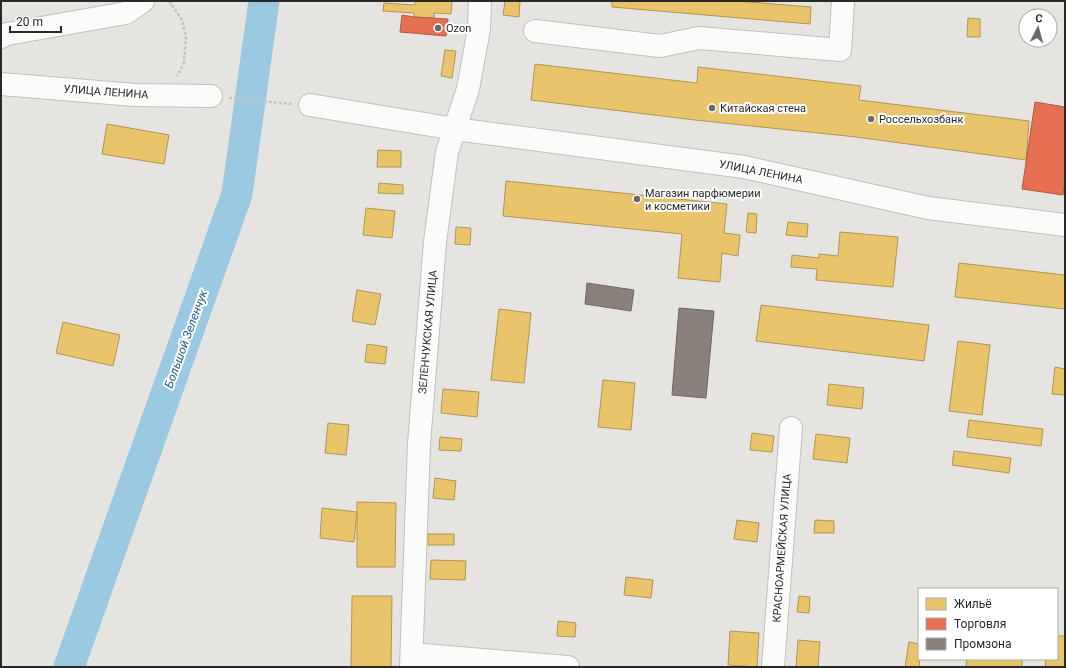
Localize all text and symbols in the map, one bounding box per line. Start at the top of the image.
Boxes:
scale bar [10,8,61,34]
north arrow [1018,8,1058,48]
text: С [1035,12,1043,25]
text: 20 m [16,15,43,29]
place label: Ozon [446,22,471,35]
marker: Ozon [433,23,443,33]
street label: УЛИЦА ЛЕНИНА [63,83,150,102]
place label: Китайская стена [720,102,806,115]
marker: Китайская стена [707,103,717,113]
place label: Россельхозбанк [879,113,963,126]
marker: Россельхозбанк [866,114,876,124]
street label: УЛИЦА ЛЕНИНА [718,157,805,187]
place label: Магазин парфюмерии и косметики [645,187,761,213]
marker: Магазин парфюмерии и косметики [632,194,642,204]
street label: ЗЕЛЕНЧУКСКАЯ УЛИЦА [416,269,440,395]
water label: Большой Зеленчук [162,287,211,390]
street label: КРАСНОАРМЕЙСКАЯ УЛИЦА [770,472,794,623]
legend [918,588,1058,660]
text: Жильё [954,597,992,611]
text: Торговля [954,617,1006,631]
text: Промзона [954,637,1011,651]

